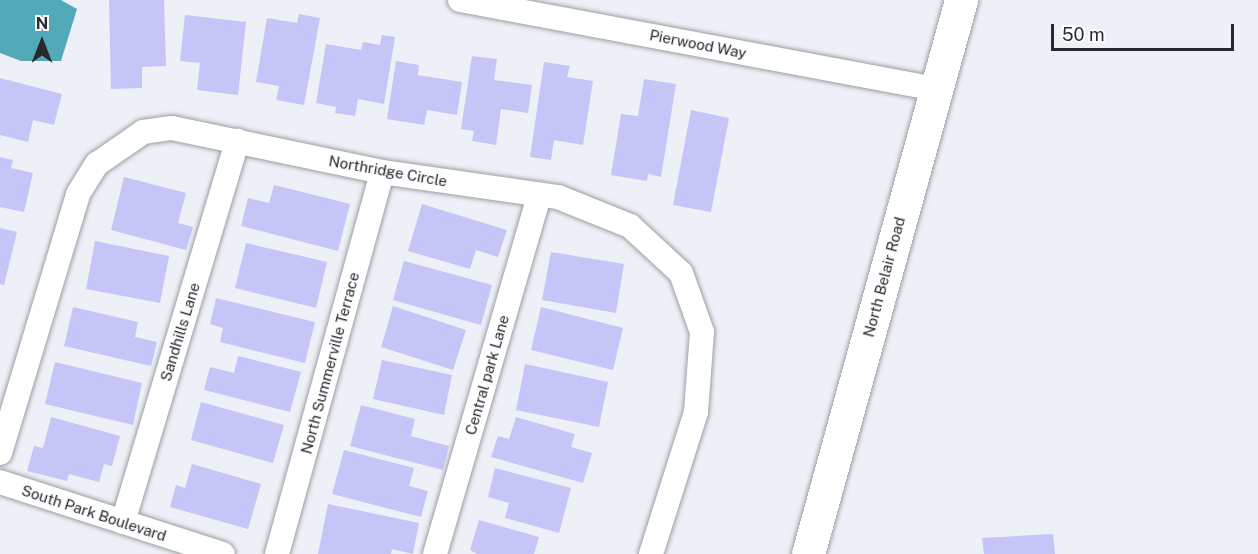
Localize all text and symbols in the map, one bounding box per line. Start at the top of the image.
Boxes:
north arrow [12,12,72,72]
scale bar [1054,12,1237,50]
text: N [36,14,48,33]
text: 50 m [1062,24,1105,45]
street label: Pierwood Way [648,26,748,62]
street label: Northridge Circle [327,152,449,190]
street label: North Belair Road [859,215,909,339]
street label: North Summerville Terrace [297,270,363,456]
street label: Sandhills Lane [156,281,204,383]
street label: Central park Lane [461,313,513,437]
street label: South Park Boulevard [19,481,169,545]

